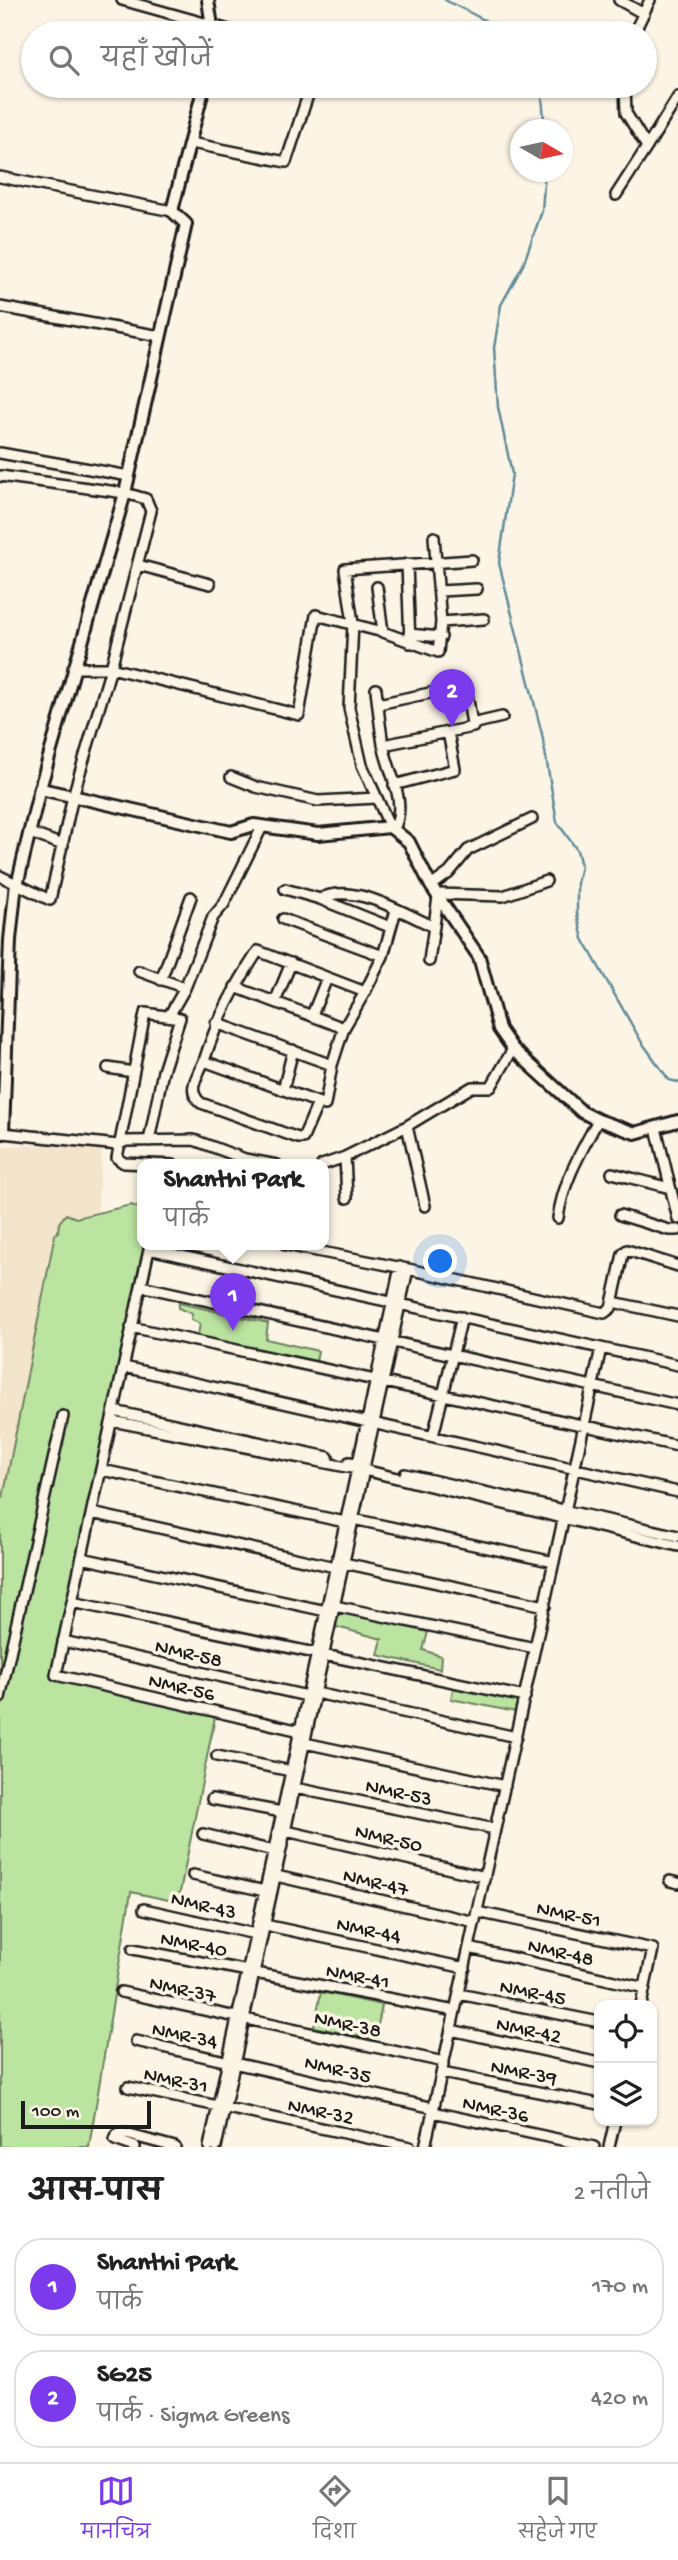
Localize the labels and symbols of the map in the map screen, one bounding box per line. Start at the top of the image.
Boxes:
north arrow [510,119,573,182]
pin: 2 [429,669,475,727]
your location [423,1244,457,1278]
pin: 1 [210,1273,256,1331]
street label: NMR-58 [152,1636,224,1675]
street label: NMR-56 [145,1670,217,1709]
street label: NMR-53 [363,1775,434,1814]
street label: NMR-50 [352,1820,425,1860]
street label: NMR-47 [340,1865,412,1904]
street label: NMR-43 [168,1888,239,1927]
street label: NMR-51 [534,1897,603,1935]
street label: NMR-44 [334,1913,403,1951]
street label: NMR-40 [158,1928,229,1965]
street label: NMR-48 [525,1935,596,1974]
street label: NMR-41 [323,1960,391,1997]
street label: NMR-37 [147,1972,219,2011]
street label: NMR-45 [497,1976,568,2013]
street label: NMR-38 [311,2007,383,2046]
street label: NMR-42 [493,2013,563,2052]
street label: NMR-34 [149,2018,220,2057]
street label: NMR-35 [301,2052,373,2091]
street label: NMR-39 [488,2056,559,2093]
street label: NMR-31 [141,2063,210,2101]
street label: NMR-36 [460,2092,531,2131]
street label: NMR-32 [285,2094,356,2133]
scale bar [21,2098,150,2130]

